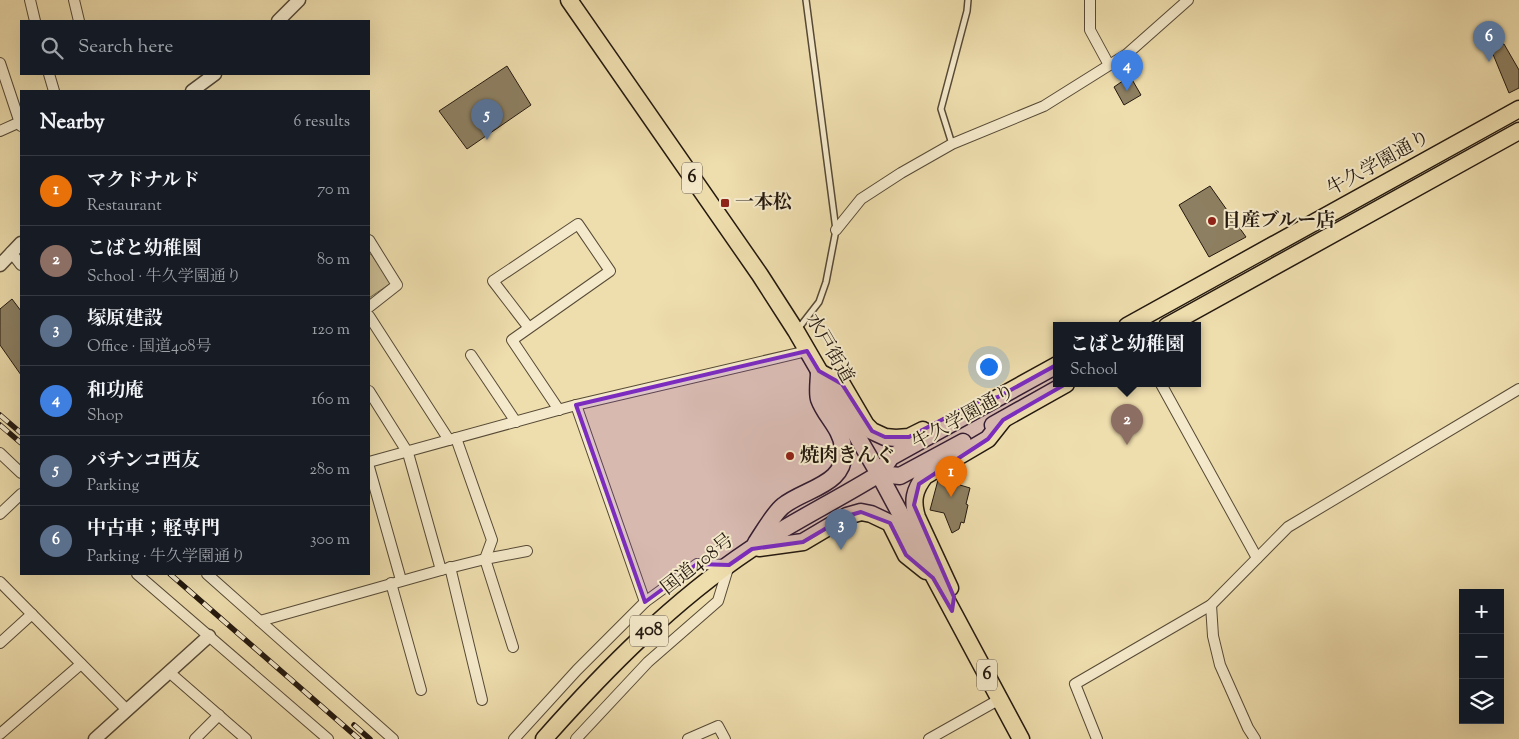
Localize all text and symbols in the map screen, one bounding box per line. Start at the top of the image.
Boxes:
search box [20,20,370,75]
pin: 6 [1473,21,1505,62]
icon: search [38,34,66,62]
text: Search here [78,34,173,61]
pin: 4 [1111,50,1143,91]
pin: 5 [471,99,503,140]
text: Nearby [40,108,105,138]
text: 6 results [294,111,350,134]
street label: 牛久学園通り [1323,125,1435,203]
road number: 6 [682,162,702,194]
text: マクドナルド [87,168,200,195]
text: 1 [53,179,59,202]
text: 70 m [317,179,350,202]
place label: 一本松 [735,190,792,217]
text: Restaurant [87,195,162,218]
marker: 一本松 [719,197,731,209]
place label: 日産ブルー店 [1222,208,1335,235]
marker: 日産ブルー店 [1206,215,1218,227]
text: こばと幼稚園 [87,236,201,263]
text: 2 [52,249,60,272]
text: 80 m [317,249,350,272]
text: School · 牛久学園通り [87,266,242,289]
text: 塚原建設 [87,306,163,333]
street label: 水戸街道 [798,309,860,389]
text: 3 [53,319,59,342]
text: 120 m [312,319,350,342]
popup [1053,322,1201,387]
text: こばと幼稚園 [1070,332,1184,359]
text: Office · 国道408号 [87,336,211,359]
your location [976,354,1002,380]
text: School [1070,359,1118,382]
text: 和功庵 [87,378,144,405]
street label: 牛久学園通り [908,379,1020,457]
text: 4 [52,389,60,412]
text: 160 m [312,389,350,412]
pin: 2 [1111,404,1143,445]
text: Shop [87,405,123,428]
place label: 焼肉きんぐ [800,443,895,470]
text: パチンコ西友 [87,448,200,475]
marker: 焼肉きんぐ [784,450,796,462]
pin: 1 [935,456,967,497]
text: 5 [53,459,59,482]
text: 280 m [309,459,350,482]
text: Parking [87,475,139,498]
pin: 3 [825,509,857,550]
text: 中古車；軽専門 [87,516,220,543]
street label: 国道408号 [656,528,740,602]
text: 6 [52,529,60,552]
text: 300 m [310,529,350,552]
text: Parking · 牛久学園通り [87,546,246,569]
map controls [1459,589,1504,724]
button: + [1459,589,1504,634]
road number: 408 [630,616,668,646]
button: − [1459,634,1504,679]
road number: 6 [977,660,997,690]
button: layers [1459,679,1504,724]

